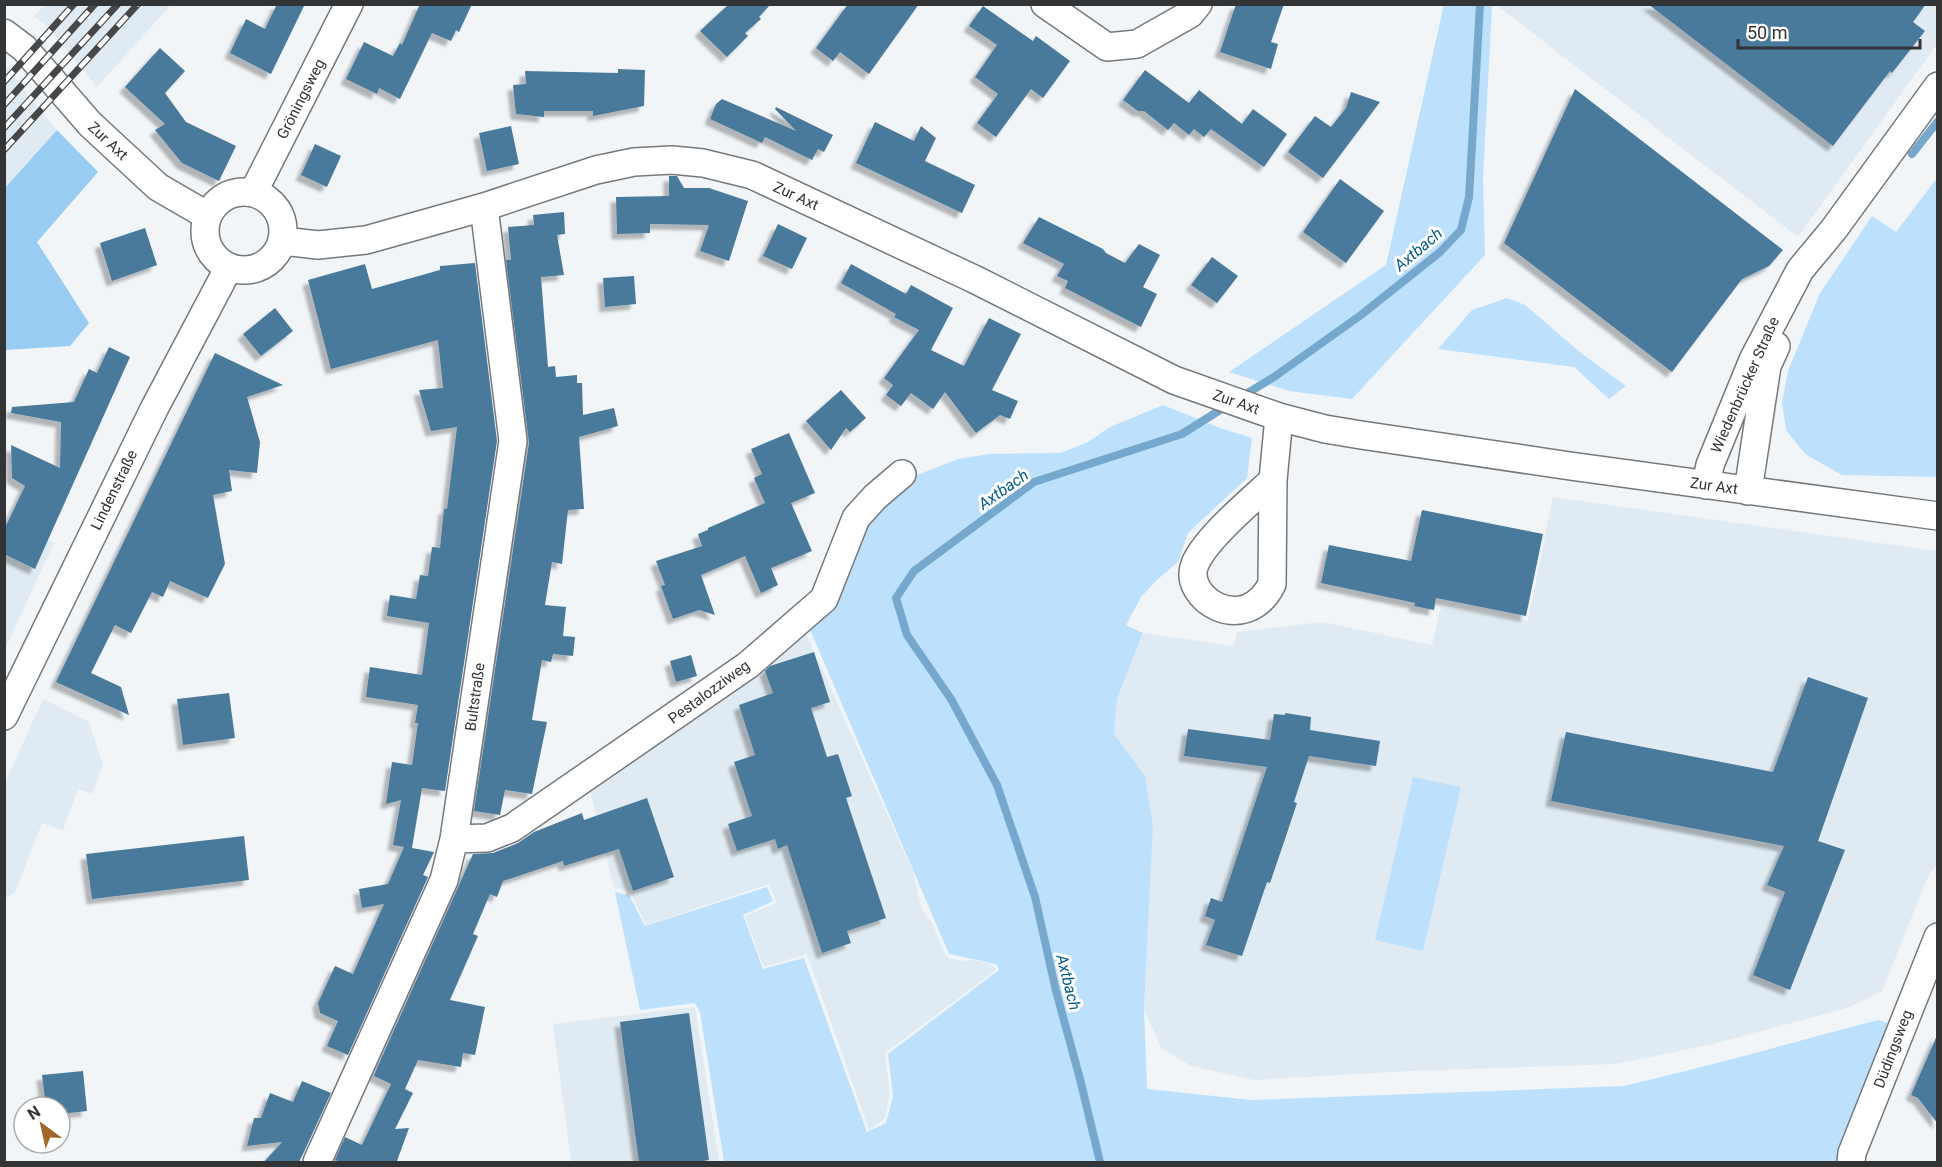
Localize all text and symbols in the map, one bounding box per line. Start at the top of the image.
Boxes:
scale bar [1738,12,1920,50]
text: 50 m [1747,22,1787,43]
street label: Gröningsweg [273,56,329,142]
street label: Zur Axt [84,118,132,164]
street label: Zur Axt [770,178,822,214]
water label: Axtbach [1390,224,1446,276]
street label: Wiedenbrücker Straße [1707,314,1783,456]
street label: Zur Axt [1210,386,1262,418]
street label: Lindenstraße [87,447,141,533]
water label: Axtbach [974,465,1032,514]
street label: Zur Axt [1689,474,1739,498]
street label: Pestalozziweg [665,656,753,728]
street label: Bultstraße [461,662,489,732]
water label: Axtbach [1052,951,1085,1012]
street label: Düdingsweg [1870,1007,1916,1091]
north arrow [12,1095,72,1155]
text: N [24,1102,44,1124]

